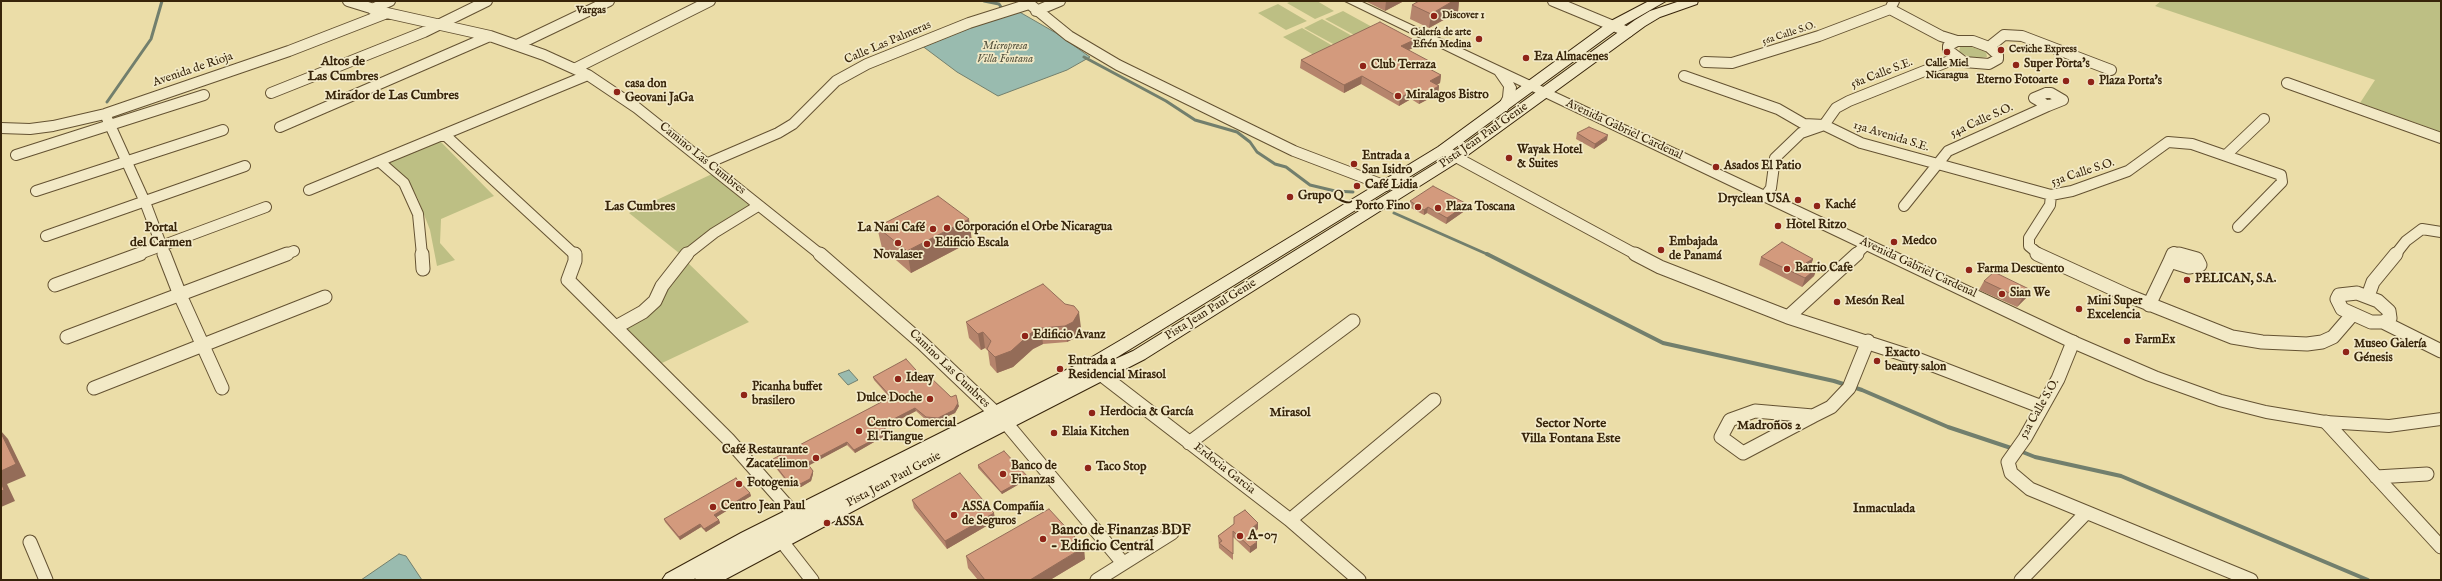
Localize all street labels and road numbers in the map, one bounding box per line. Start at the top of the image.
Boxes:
street label: Calle Las Palmeras [842,18,934,68]
street label: 56a Calle S.O. [1761,20,1817,48]
street label: Avenida de Rioja [151,50,235,90]
street label: 58a Calle S.E. [1849,56,1915,92]
street label: Avenida Gabriel Cardenal [1563,97,1685,163]
street label: Pista Jean Paul Genie [1437,100,1531,172]
street label: 54a Calle S.O. [1948,101,2016,141]
street label: 13a Avenida S.E. [1851,119,1931,155]
street label: Camino Las Cumbres [656,120,748,198]
street label: 53a Calle S.O. [2049,156,2117,190]
street label: Avenida Gabriel Cardenal [1857,235,1979,301]
street label: Pista Jean Paul Genie [1163,276,1259,344]
street label: Camino Las Cumbres [906,327,992,411]
street label: 52a Calle S.O. [2017,376,2063,442]
street label: Erdocia Garcia [1190,440,1258,498]
street label: Pista Jean Paul Genie [844,449,944,511]

